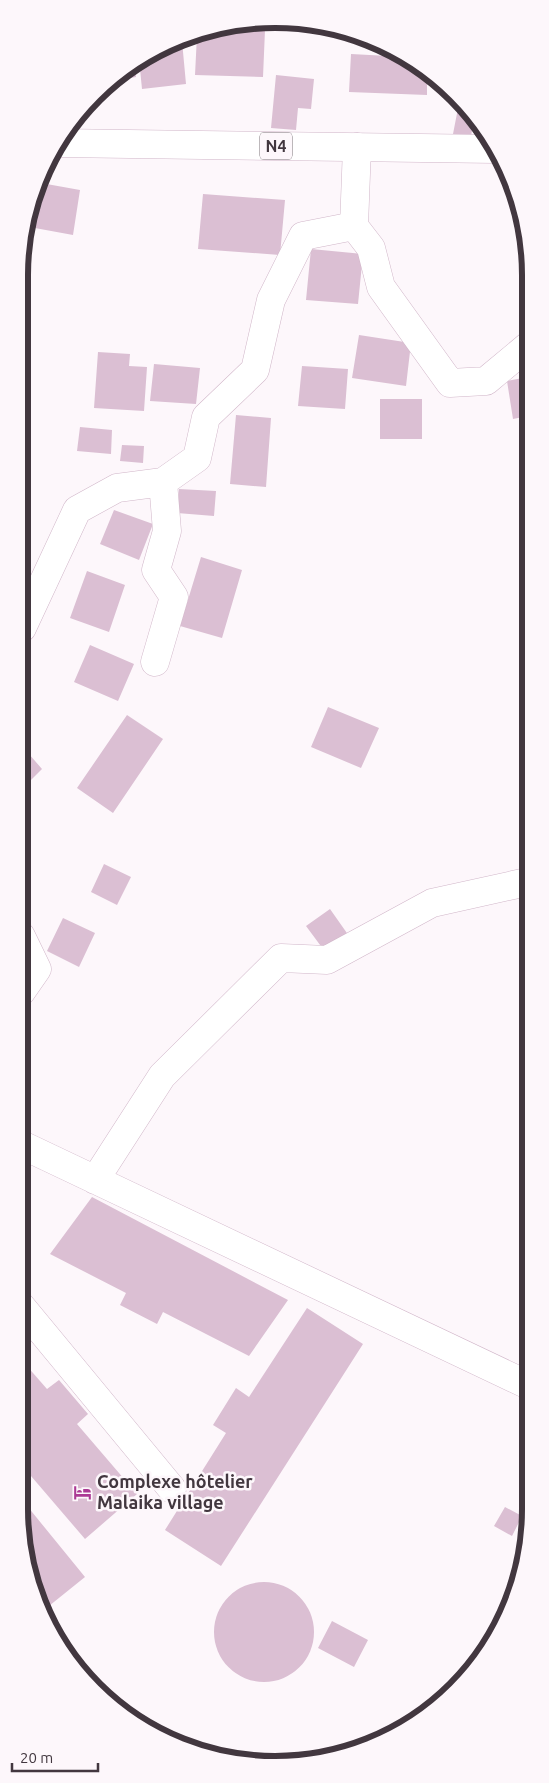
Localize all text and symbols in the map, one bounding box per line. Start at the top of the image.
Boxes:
road number: N4 [260,132,292,160]
place label: Complexe hôtelier Malaika village [97,1471,253,1512]
hotel icon: Complexe hôtelier Malaika village [73,1482,93,1502]
scale bar [12,1740,99,1772]
text: 20 m [20,1749,53,1766]

